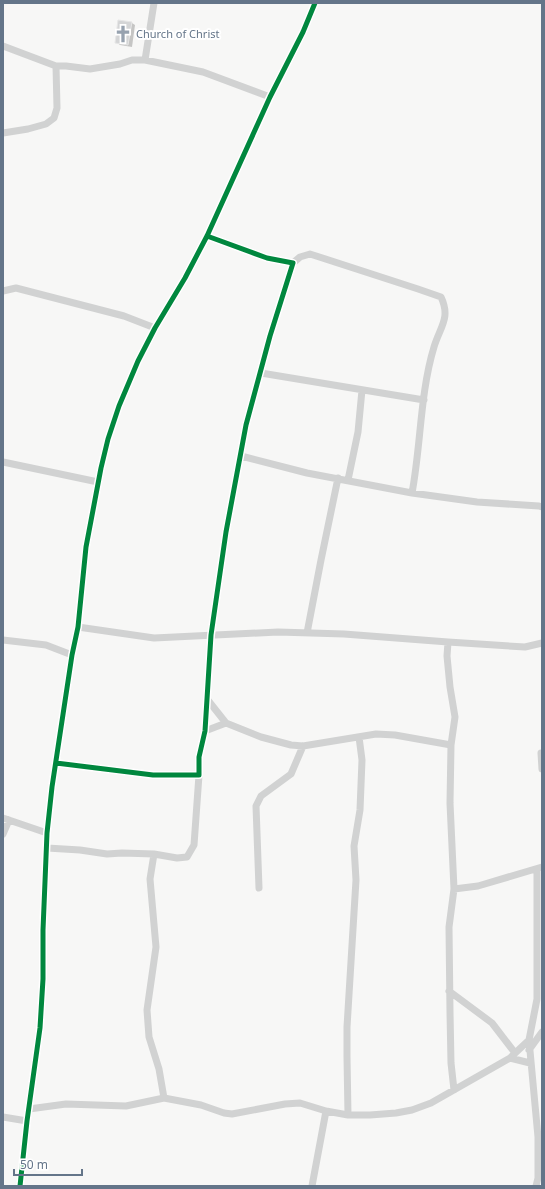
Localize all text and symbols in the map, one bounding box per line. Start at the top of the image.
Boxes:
church icon: Church of Christ [113,24,133,44]
place label: Church of Christ [136,26,220,41]
scale bar [14,1151,82,1177]
text: 50 m [20,1156,48,1173]

